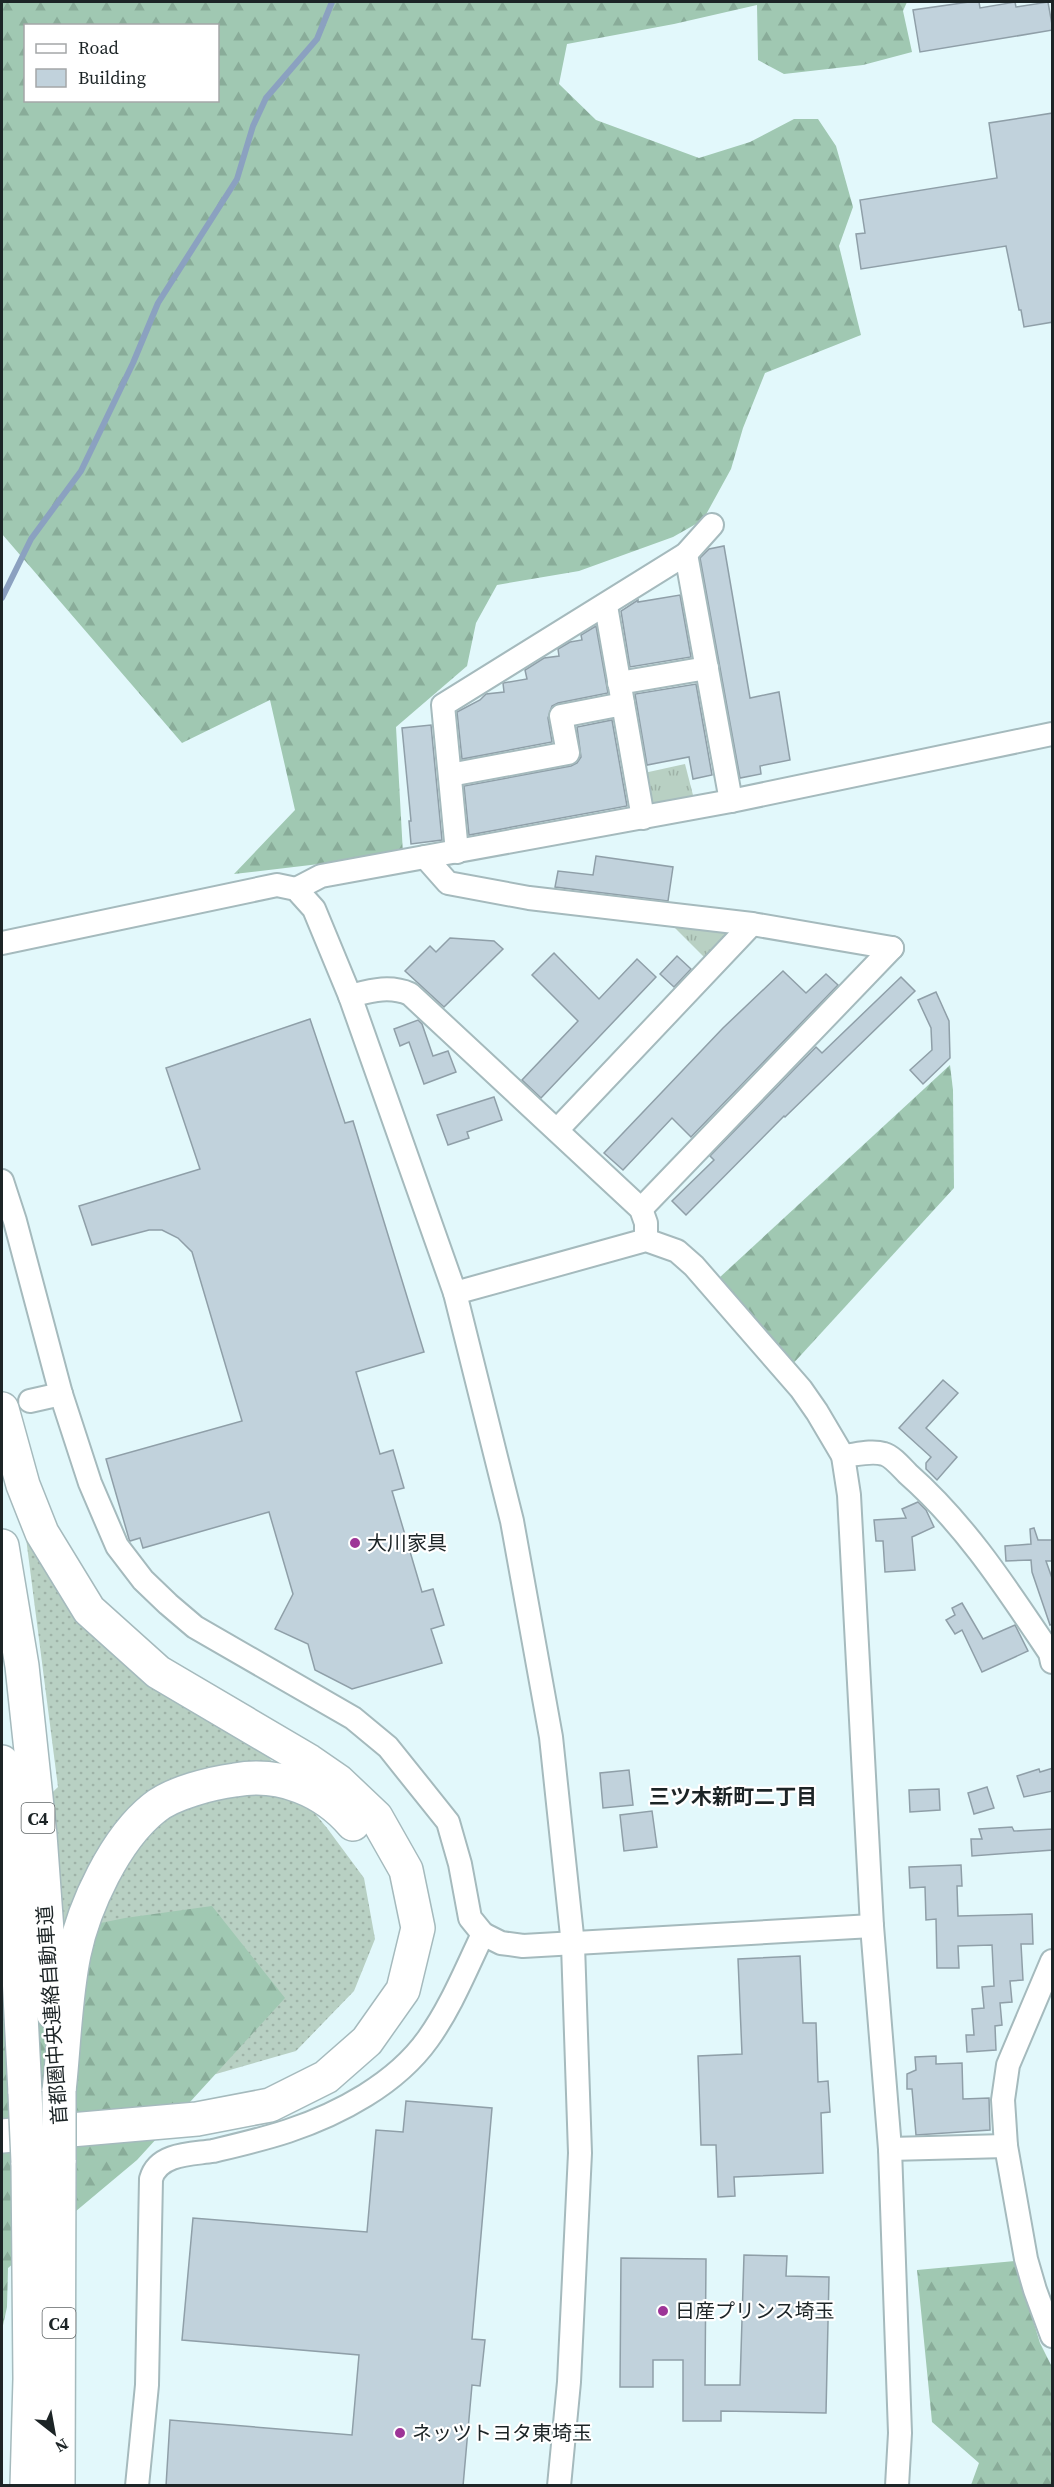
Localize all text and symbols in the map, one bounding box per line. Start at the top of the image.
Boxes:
legend [24,24,219,102]
text: Road [78,35,119,60]
text: Building [78,65,146,90]
place label: 大川家具 [367,1529,447,1557]
marker: 大川家具 [348,1536,362,1550]
district label: 三ツ木新町二丁目 [649,1782,817,1811]
road number: C4 [22,1803,54,1833]
street label: 首都圏中央連絡自動車道 [30,1904,74,2126]
place label: 日産プリンス埼玉 [675,2297,835,2325]
marker: 日産プリンス埼玉 [656,2304,670,2318]
road number: C4 [42,2308,76,2338]
north arrow [24,2403,84,2463]
place label: ネッツトヨタ東埼玉 [412,2419,592,2447]
marker: ネッツトヨタ東埼玉 [393,2426,407,2440]
text: N [51,2433,72,2458]

